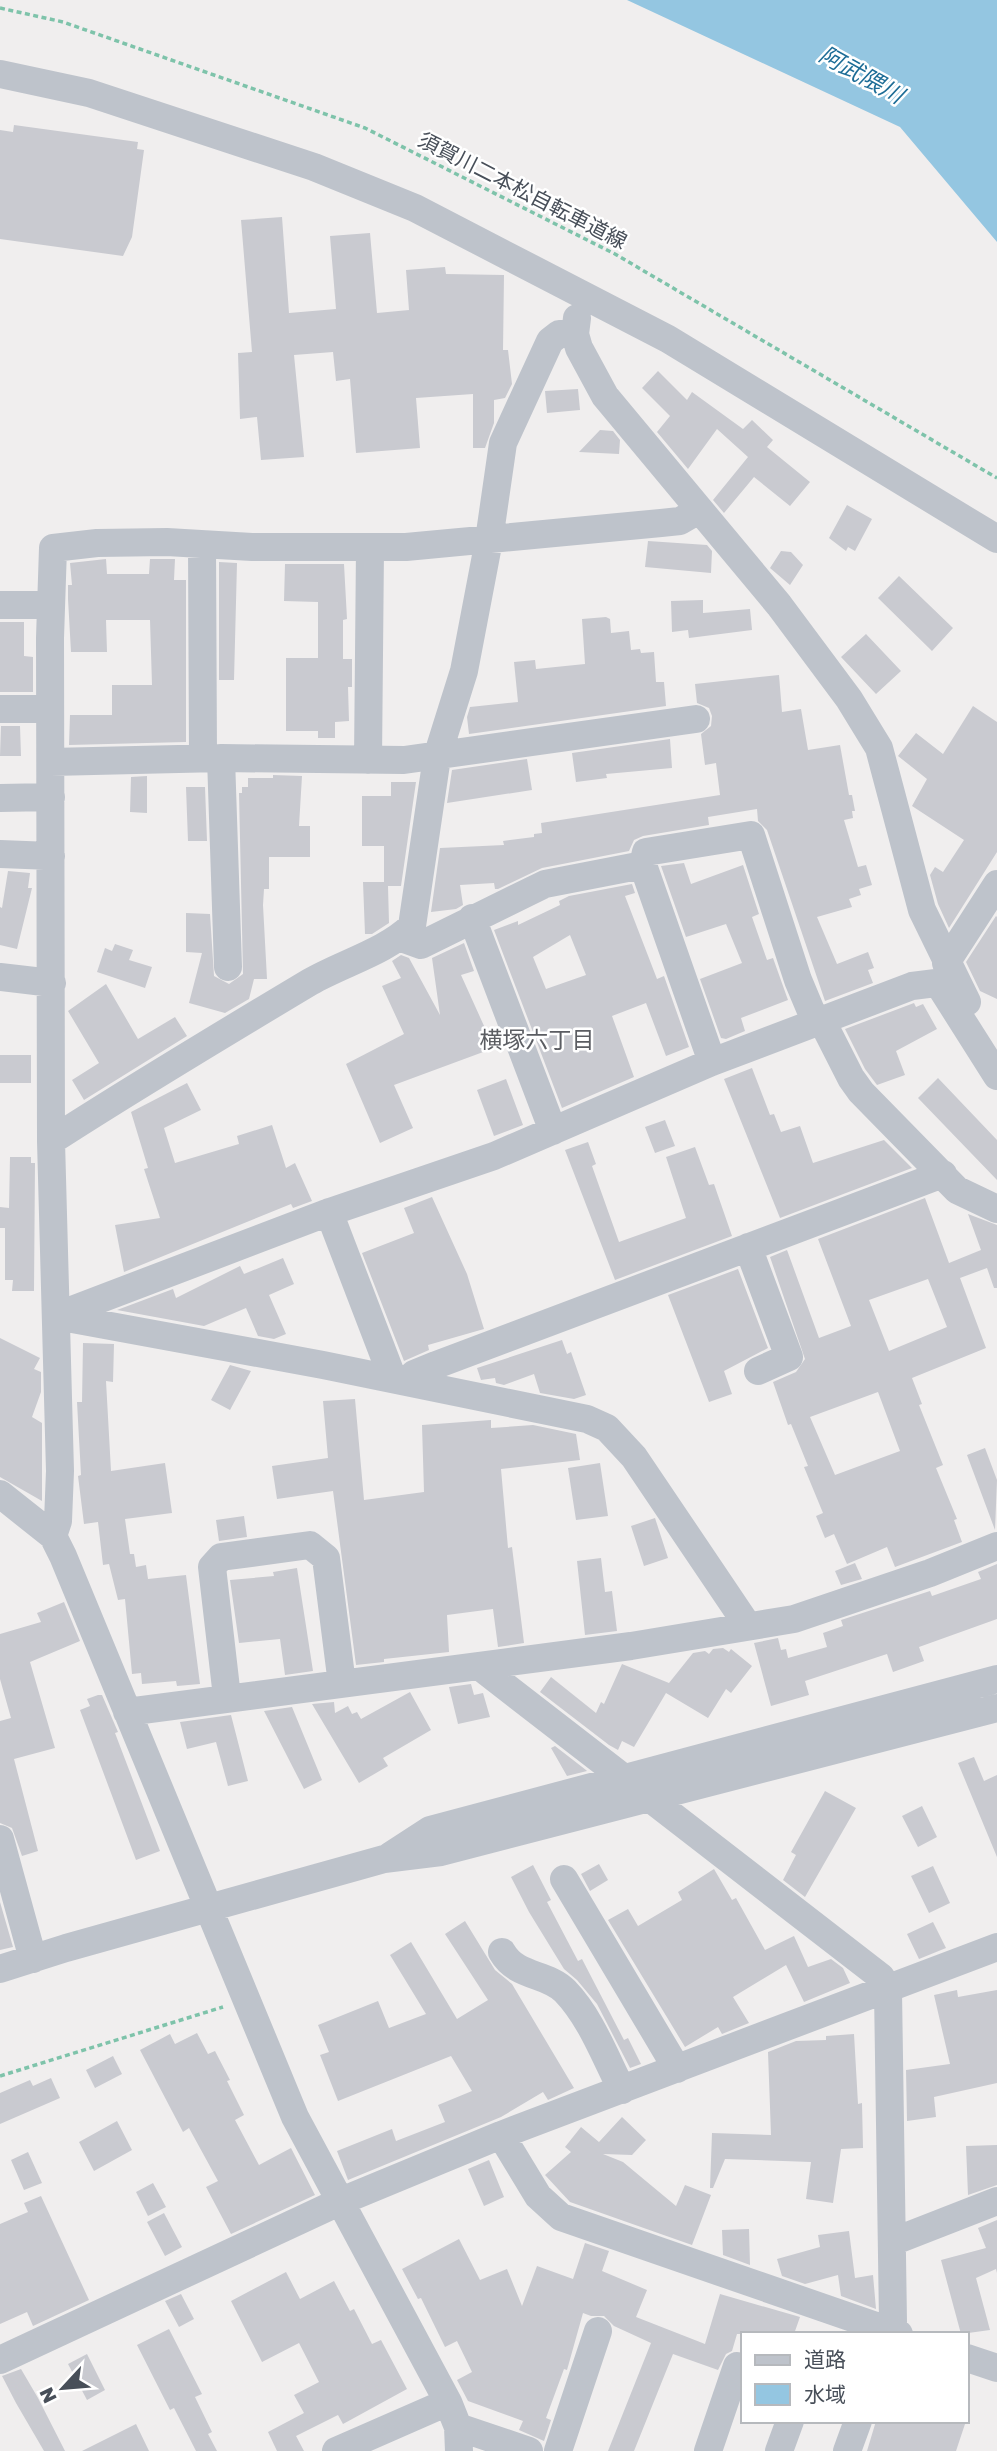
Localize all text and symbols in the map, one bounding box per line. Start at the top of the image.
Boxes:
water label: 阿武隈川 [815,39,912,110]
street label: 須賀川二本松自転車道線 [414,126,632,254]
district label: 横塚六丁目 [480,1025,595,1053]
legend [741,2332,969,2423]
text: 道路 [804,2346,846,2372]
north arrow [28,2353,98,2423]
text: 水域 [804,2381,846,2407]
text: N [34,2384,61,2407]

